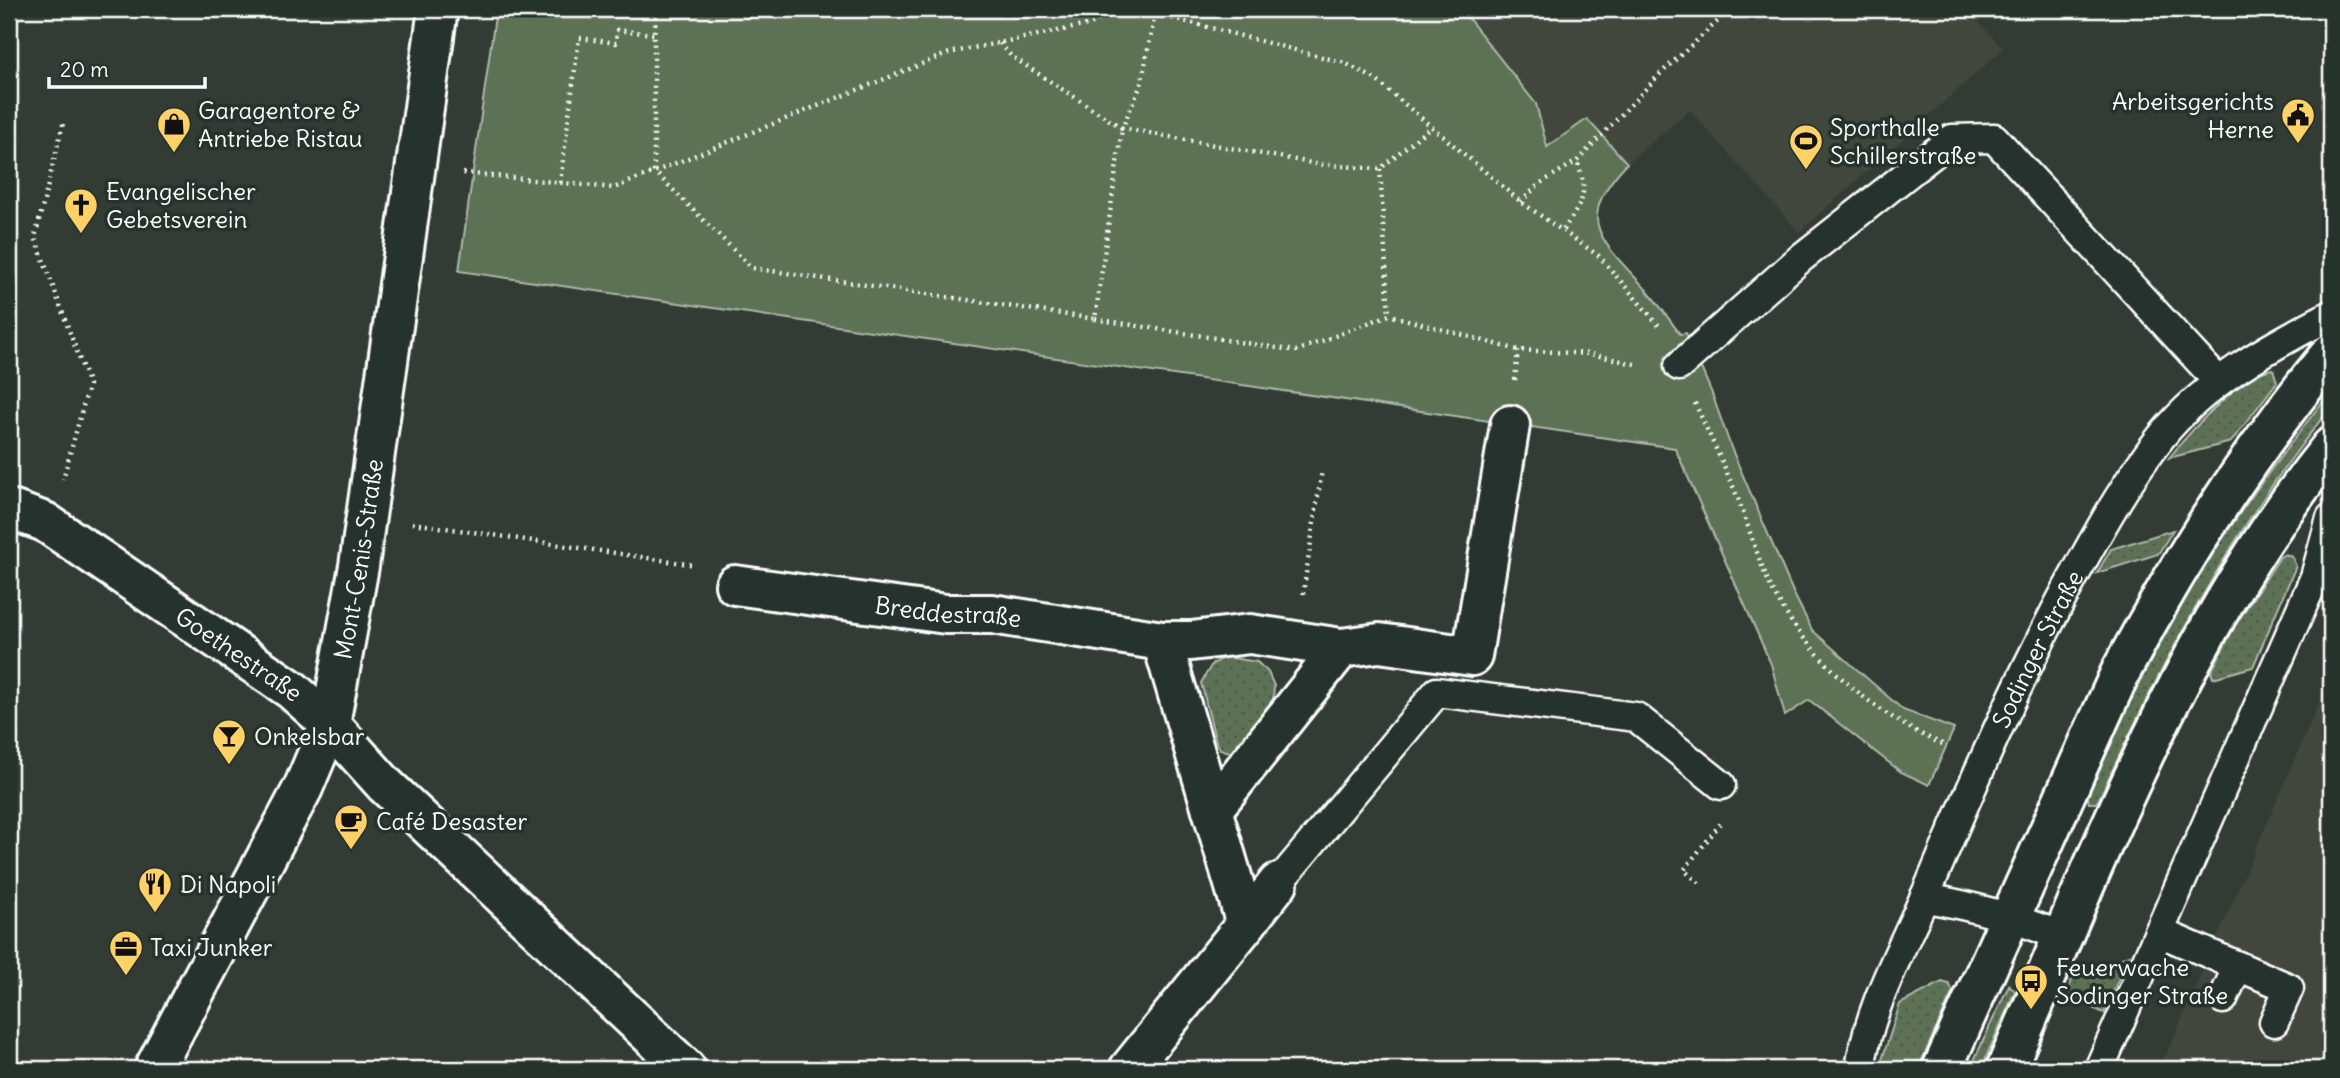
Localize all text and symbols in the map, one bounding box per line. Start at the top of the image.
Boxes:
scale bar [49,46,205,90]
text: 20 m [60,56,109,83]
place label: Arbeitsgerichts Herne [2112,86,2274,144]
place label: Garagentore & Antriebe Ristau [198,95,362,153]
public building icon: Arbeitsgerichts Herne [2279,96,2317,145]
shop icon: Garagentore & Antriebe Ristau [155,105,193,154]
place label: Sporthalle Schillerstraße [1830,112,1977,170]
sports icon: Sporthalle Schillerstraße [1787,122,1825,171]
place label: Evangelischer Gebetsverein [106,176,256,234]
church icon: Evangelischer Gebetsverein [62,186,100,235]
street label: Mont-Cenis-Straße [327,457,389,662]
street label: Sodinger Straße [1986,565,2089,732]
street label: Breddestraße [873,589,1024,633]
street label: Goethestraße [170,600,309,707]
bar icon: Onkelsbar [210,717,248,766]
place label: Onkelsbar [254,721,365,751]
cafe icon: Café Desaster [332,802,370,851]
place label: Café Desaster [376,806,527,836]
restaurant icon: Di Napoli [136,865,174,914]
place label: Di Napoli [180,869,276,899]
office icon: Taxi Junker [107,928,145,977]
place label: Taxi Junker [150,932,273,962]
place label: Feuerwache Sodinger Straße [2056,952,2228,1010]
bus stop icon: Feuerwache Sodinger Straße [2012,962,2050,1011]

